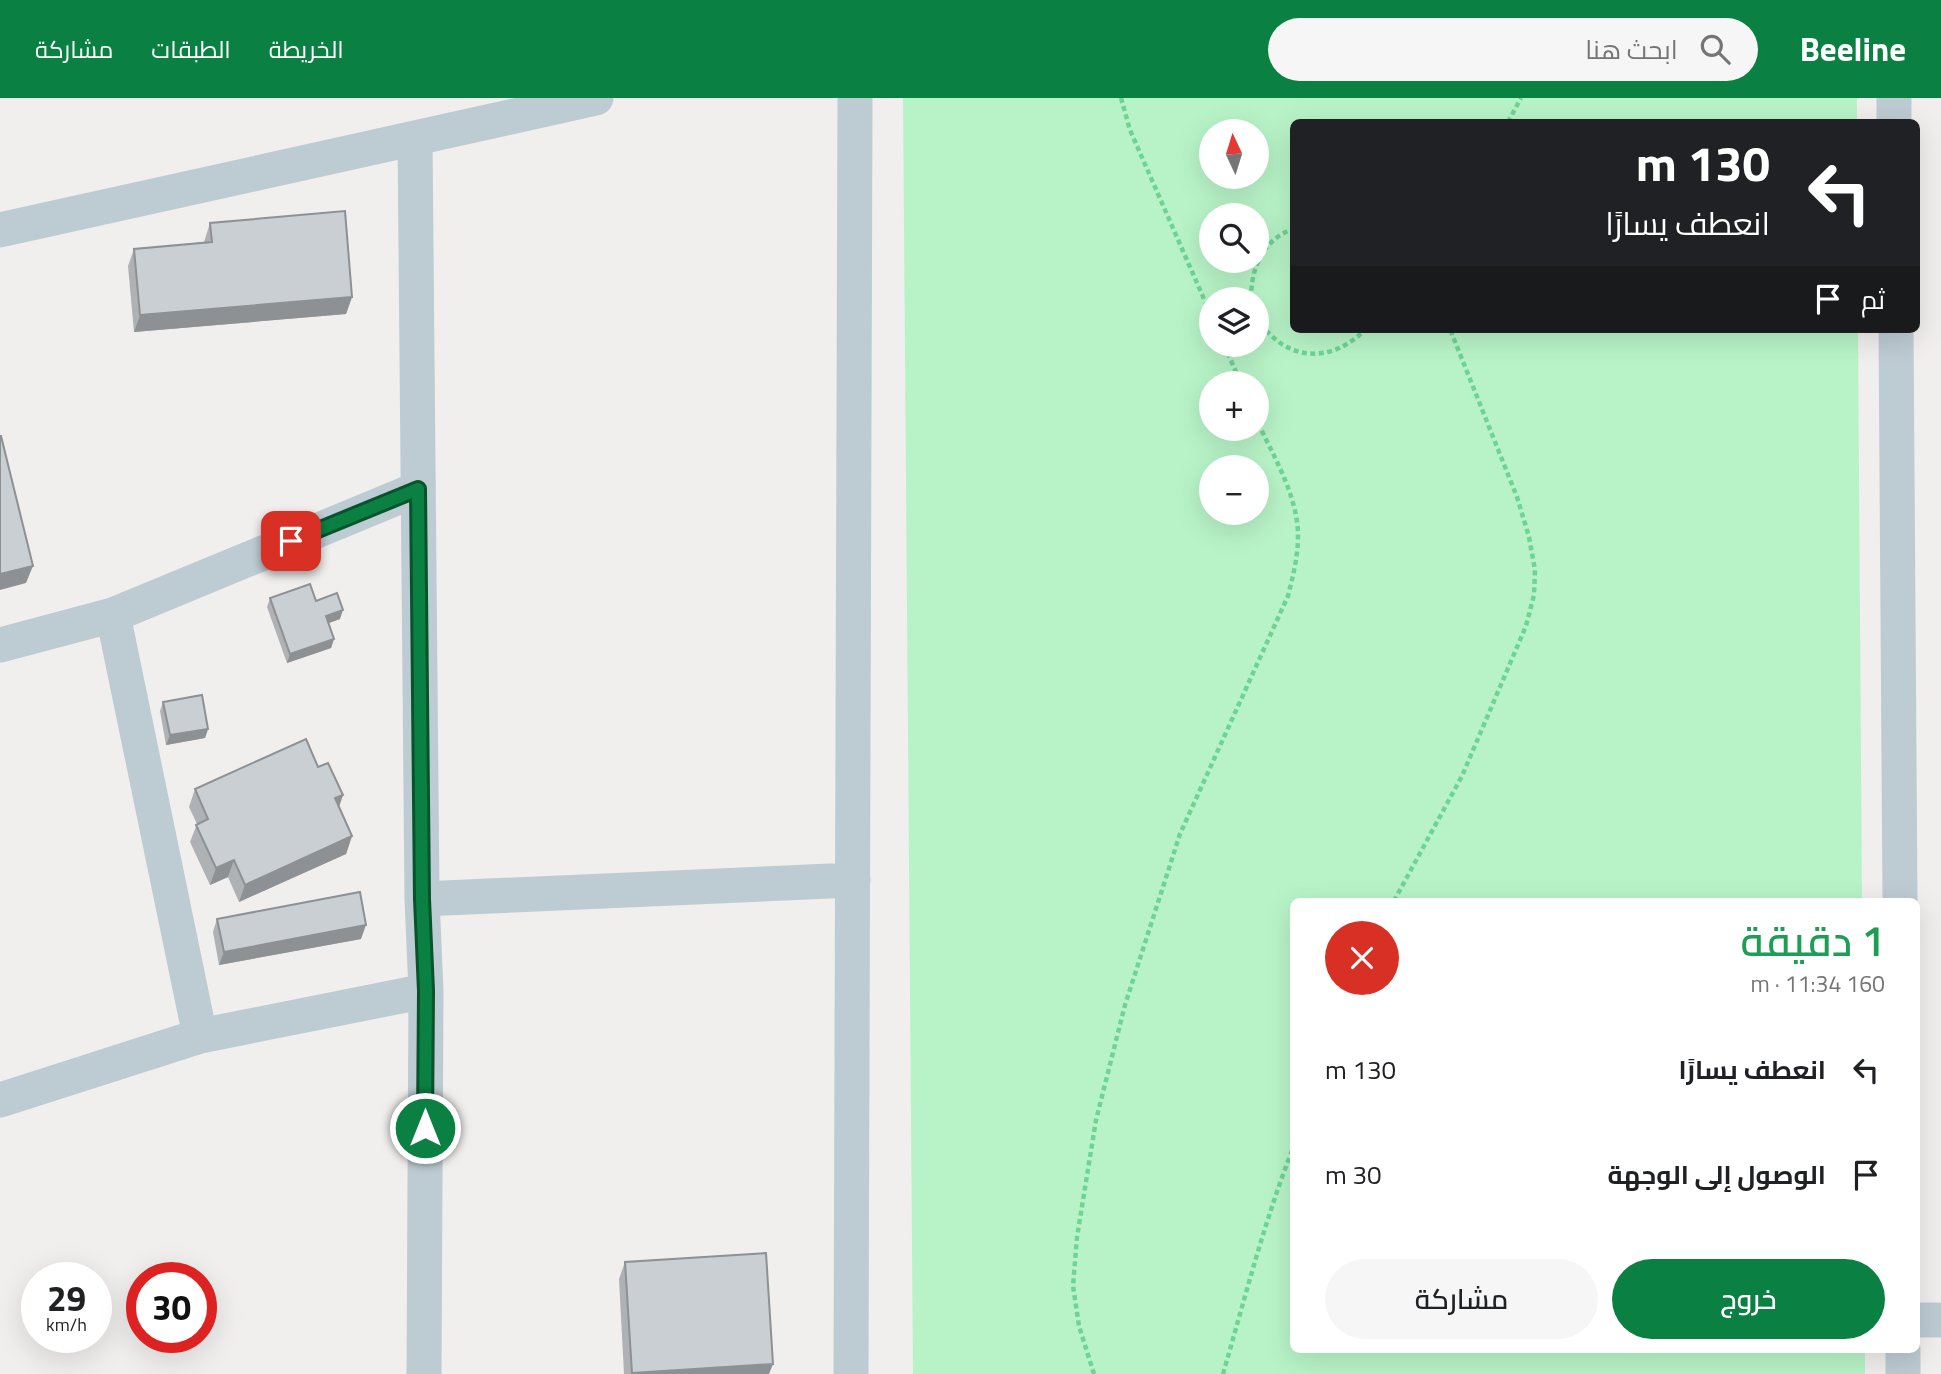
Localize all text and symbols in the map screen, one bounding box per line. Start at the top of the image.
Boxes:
search box [1268,18,1758,81]
text: Beeline [1800,24,1906,74]
text: ابحث هنا [1585,30,1678,69]
icon: search [1696,30,1734,68]
text: مشاركة [35,31,113,67]
text: الطبقات [151,31,231,67]
text: الخريطة [269,31,344,67]
north arrow [1199,119,1269,189]
map controls [1199,119,1269,525]
text: 130 m [1636,125,1770,200]
icon: left [1794,147,1885,238]
text: انعطف يسارًا [1605,199,1770,247]
button: search [1199,203,1269,273]
icon: arrive [1809,280,1847,318]
text: ثم [1861,280,1885,319]
button: layers [1199,287,1269,357]
button: + [1199,371,1269,441]
button: − [1199,455,1269,525]
pin [261,511,321,571]
icon: arrive [272,522,310,560]
text: 1 دقيقة [1740,908,1885,972]
button: close [1325,921,1399,995]
text: 160 m · 11:34 [1750,966,1885,1001]
text: 130 m [1325,1050,1396,1089]
text: انعطف يسارًا [1678,1050,1826,1089]
icon: left [1847,1051,1885,1089]
position arrow [388,1091,462,1165]
text: 30 m [1325,1155,1382,1194]
text: الوصول إلى الوجهة [1607,1155,1826,1194]
icon: arrive [1847,1156,1885,1194]
button: مشاركة [1325,1259,1598,1339]
button: خروج [1612,1259,1885,1339]
speed limit sign: 30 [126,1262,217,1353]
text: 29 [47,1271,86,1325]
text: km/h [46,1311,87,1338]

